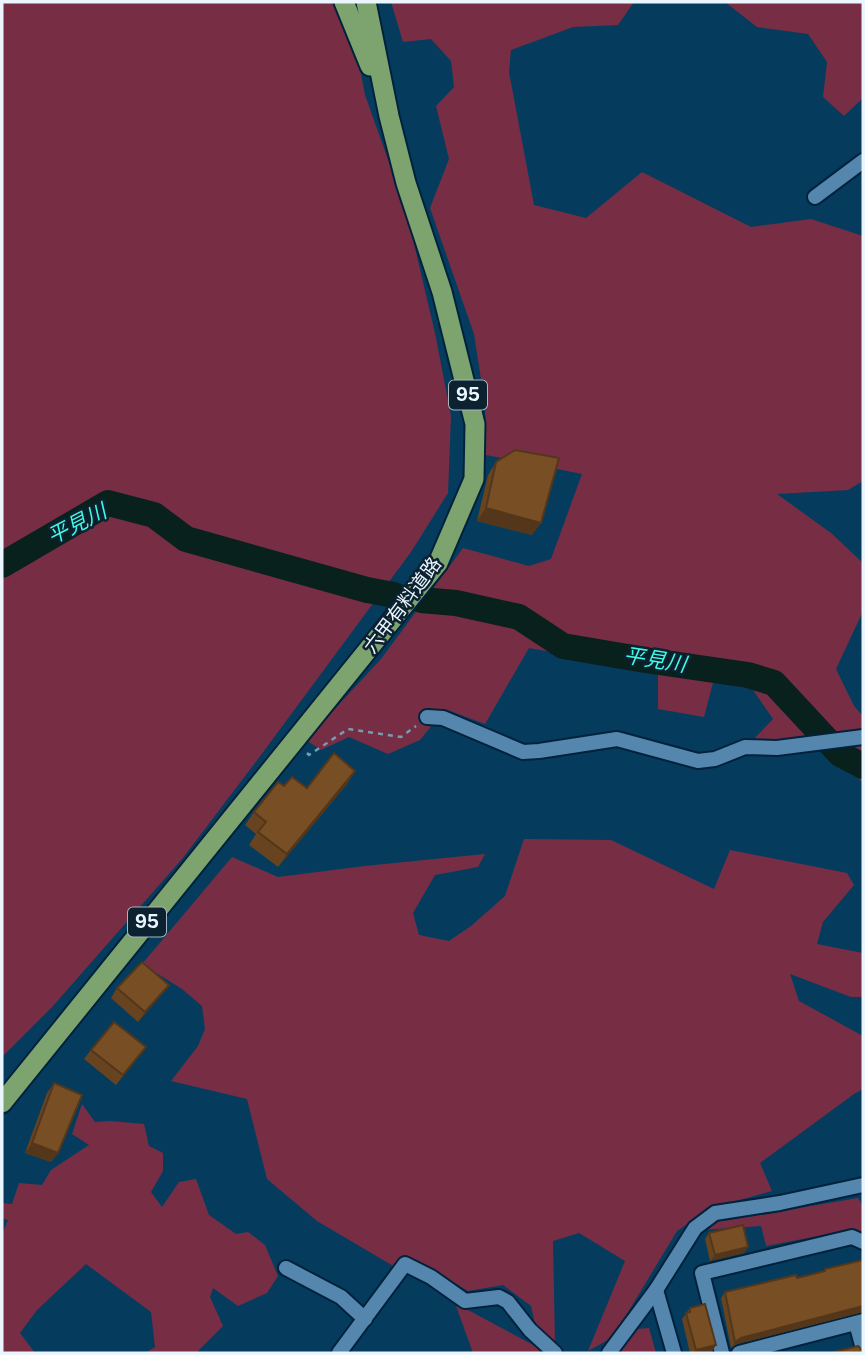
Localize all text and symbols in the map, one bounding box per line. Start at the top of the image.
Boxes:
road number: 95 [449,380,487,410]
water label: 平見川 [43,497,112,549]
street label: 六甲有料道路 [359,553,445,657]
water label: 平見川 [622,642,690,677]
road number: 95 [128,908,166,937]

